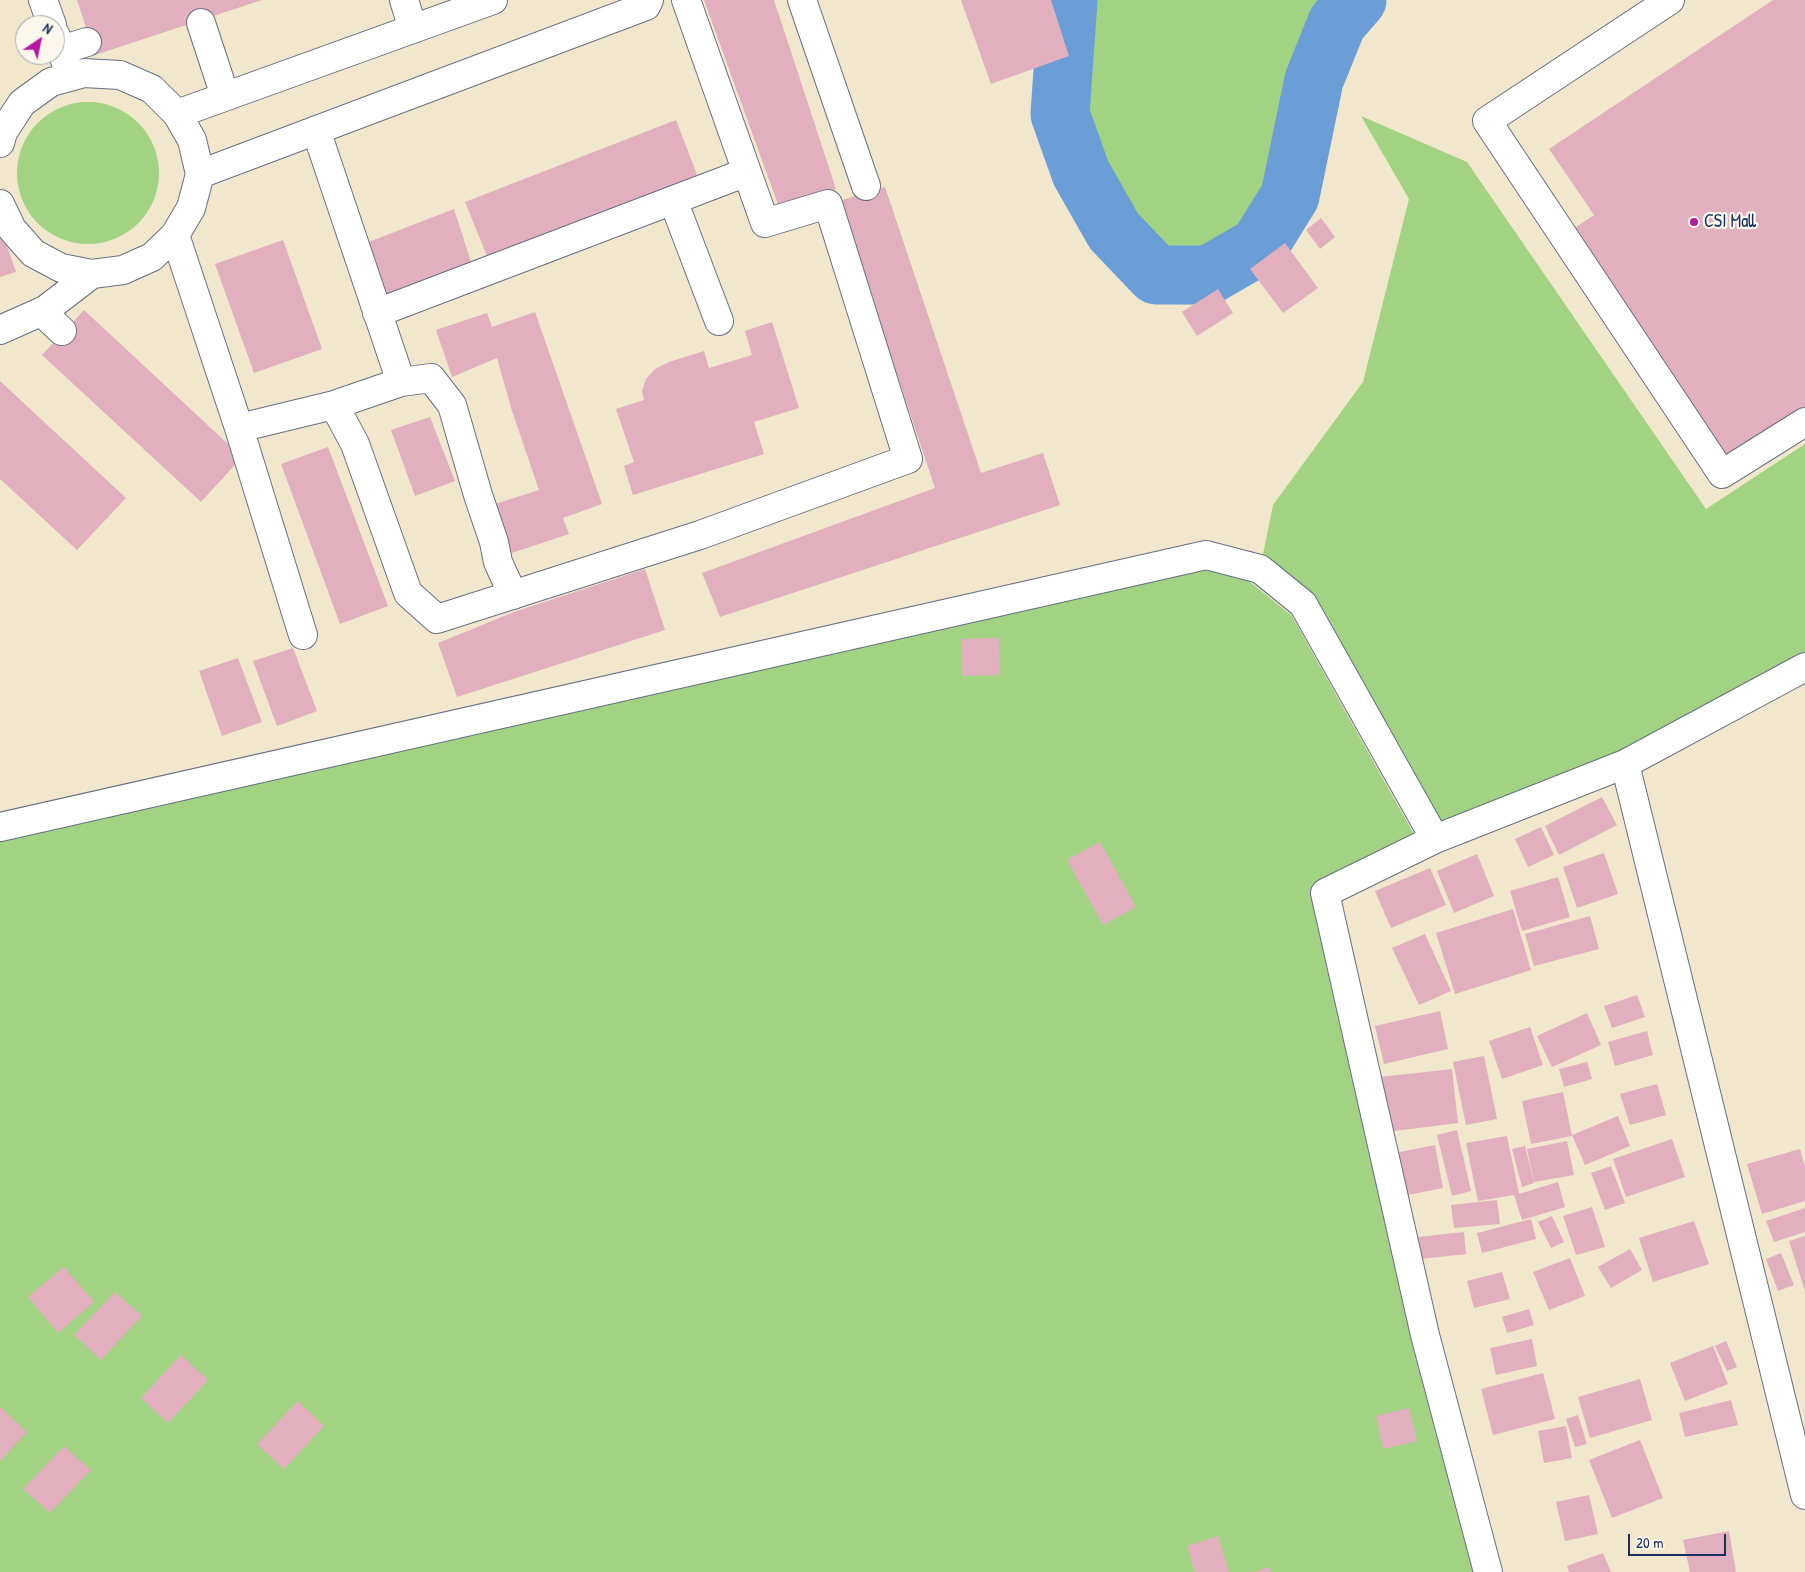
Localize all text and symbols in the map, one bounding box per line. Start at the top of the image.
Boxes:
north arrow [15,15,65,65]
text: N [40,18,57,38]
place label: CSI Mall [1704,211,1756,233]
marker: CSI Mall [1688,216,1700,228]
scale bar [1630,1524,1728,1556]
text: 20 m [1636,1532,1663,1553]

